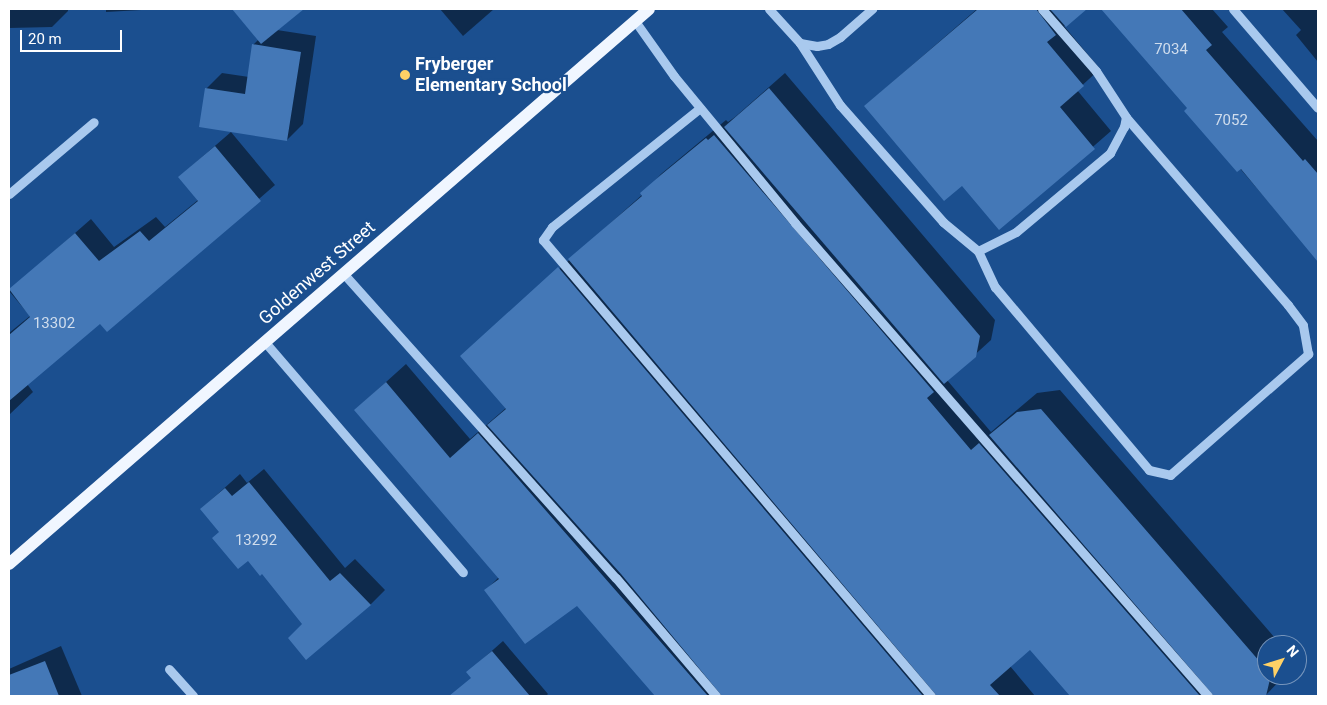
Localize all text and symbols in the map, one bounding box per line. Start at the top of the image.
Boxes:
scale bar [22,20,125,52]
text: 20 m [28,30,62,48]
house number: 7034 [1154,41,1188,59]
place label: Fryberger Elementary School [415,54,567,96]
marker: Fryberger Elementary School [399,69,411,81]
house number: 7052 [1214,112,1248,130]
street label: Goldenwest Street [255,217,379,329]
house number: 13302 [33,315,75,333]
house number: 13292 [235,532,277,550]
north arrow [1257,635,1307,685]
text: N [1283,642,1302,660]

